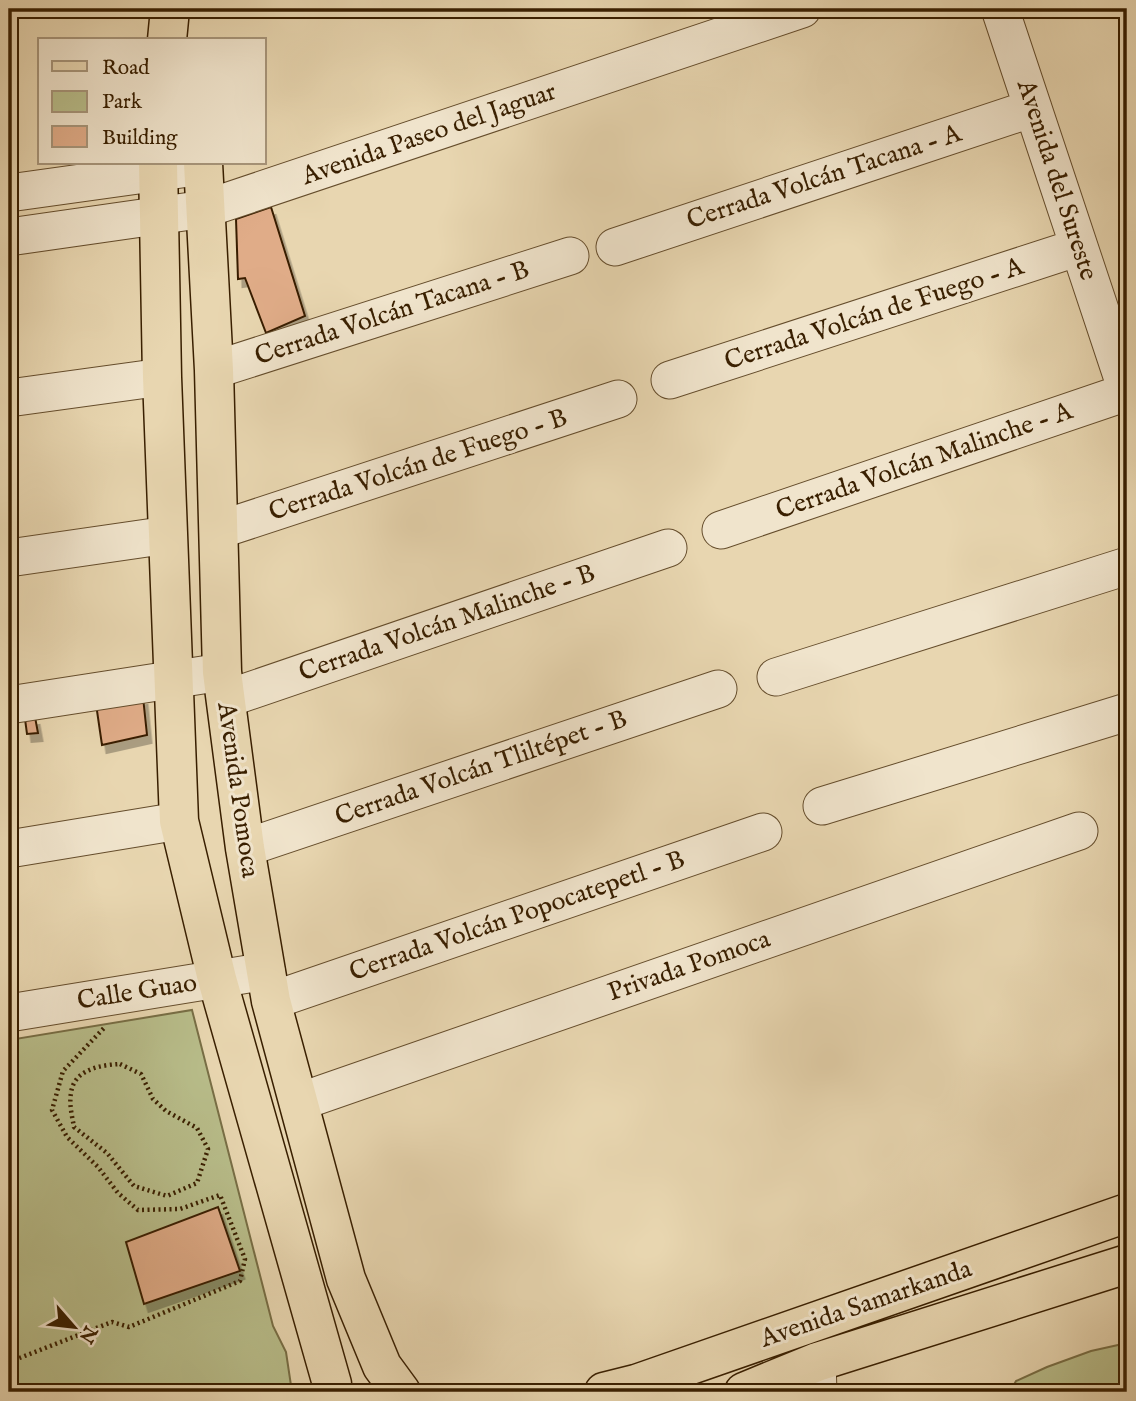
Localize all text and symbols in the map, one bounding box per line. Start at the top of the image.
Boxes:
legend [38,38,266,164]
text: Road [102,55,150,82]
street label: Avenida Paseo del Jaguar [297,75,561,193]
street label: Avenida del Sureste [1009,75,1105,284]
text: Park [102,89,143,116]
street label: Cerrada Volcán Tacana - A [683,117,967,237]
text: Building [102,125,178,152]
street label: Cerrada Volcán de Fuego - A [720,250,1029,378]
street label: Cerrada Volcán Tacana - B [251,253,533,373]
street label: Cerrada Volcán Malinche - A [771,394,1078,527]
street label: Cerrada Volcán de Fuego - B [265,401,571,529]
street label: Cerrada Volcán Malinche - B [294,557,600,689]
street label: Avenida Pomoca [209,699,267,881]
street label: Cerrada Volcán Tliltépet - B [331,702,631,834]
street label: Cerrada Volcán Popocatepetl - B [345,843,689,989]
street label: Privada Pomoca [603,923,775,1009]
street label: Calle Guao [75,966,199,1018]
street label: Avenida Samarkanda [755,1252,977,1356]
north arrow [38,1292,108,1362]
text: N [73,1320,102,1347]

